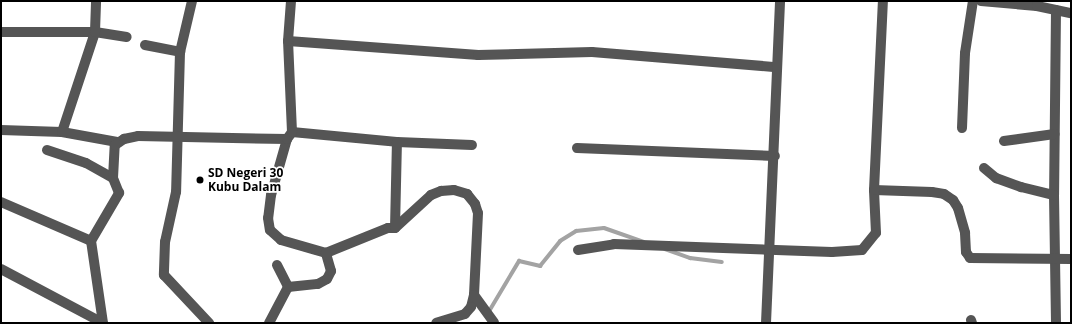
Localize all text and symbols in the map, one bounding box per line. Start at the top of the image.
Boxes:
place label: SD Negeri 30 Kubu Dalam [208,166,283,194]
marker: SD Negeri 30 Kubu Dalam [195,175,205,185]

